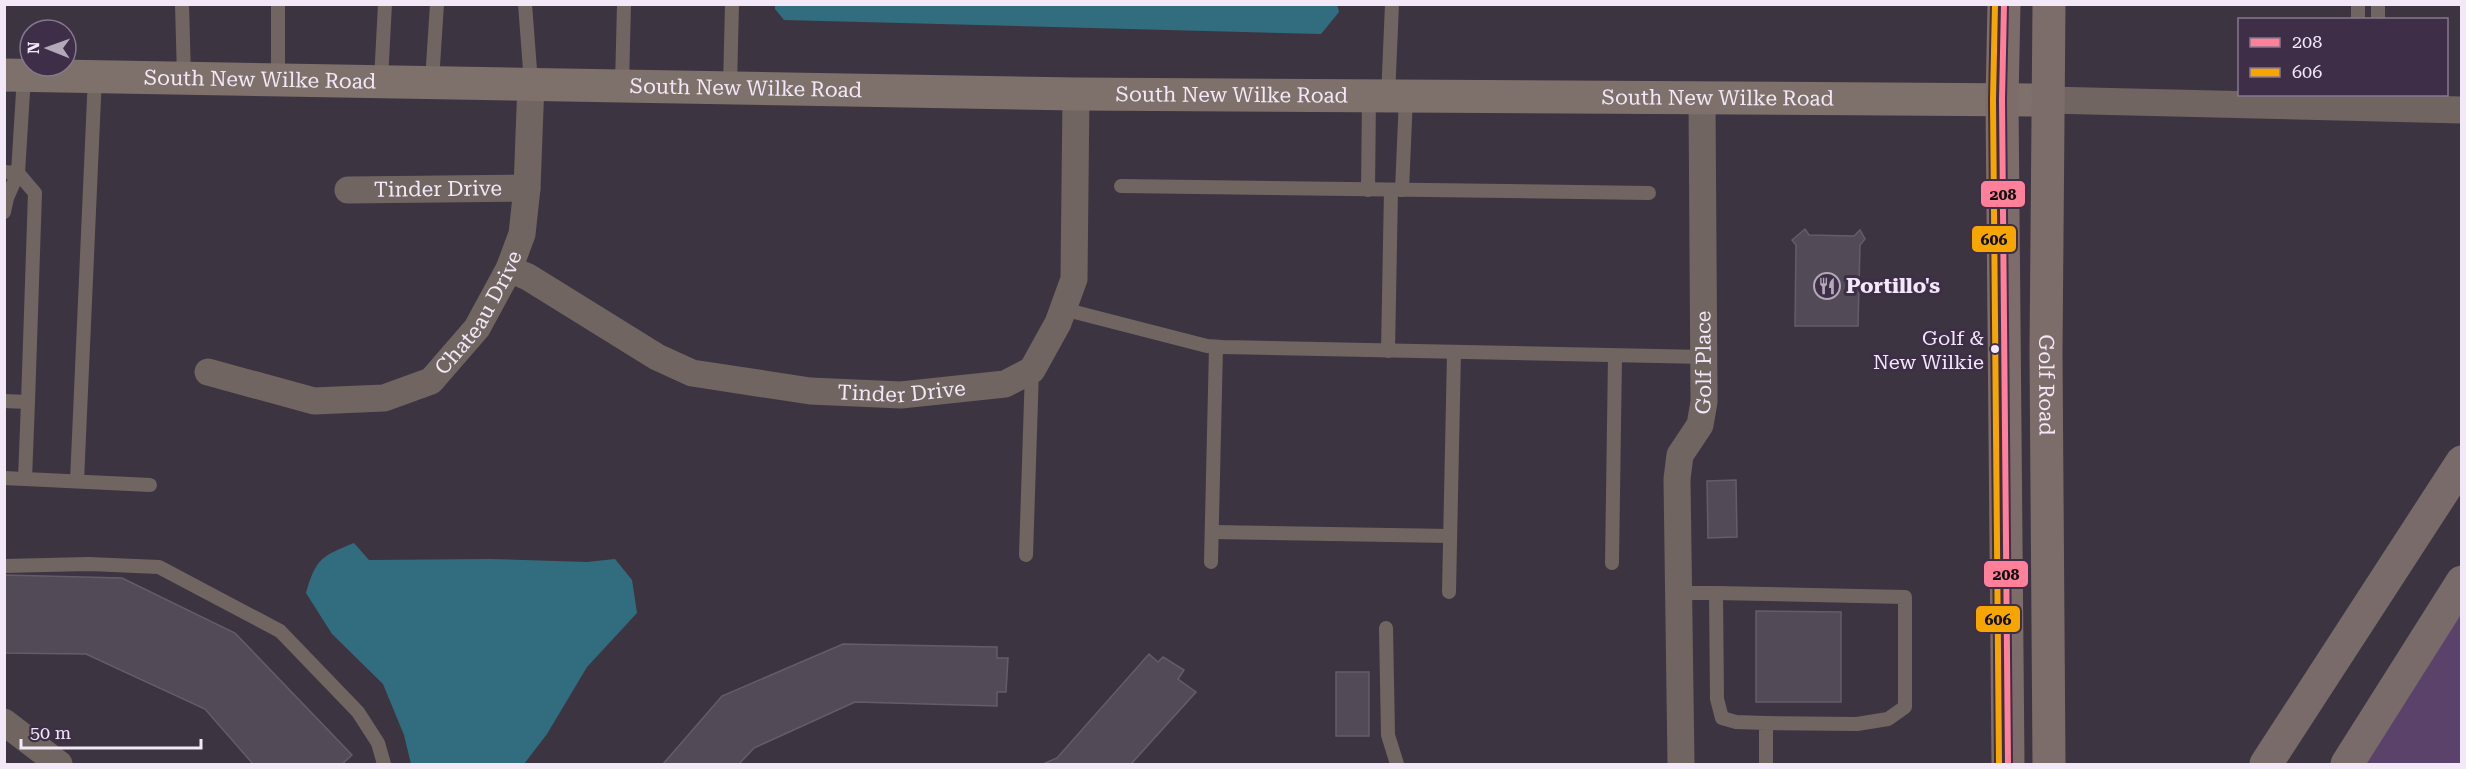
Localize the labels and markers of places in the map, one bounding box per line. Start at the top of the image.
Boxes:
restaurant icon: Portillo's [1812,271,1842,301]
place label: Portillo's [1846,274,1940,298]
place label: Golf & New Wilkie [1873,326,1984,374]
marker: Golf & New Wilkie [1989,343,2001,355]

